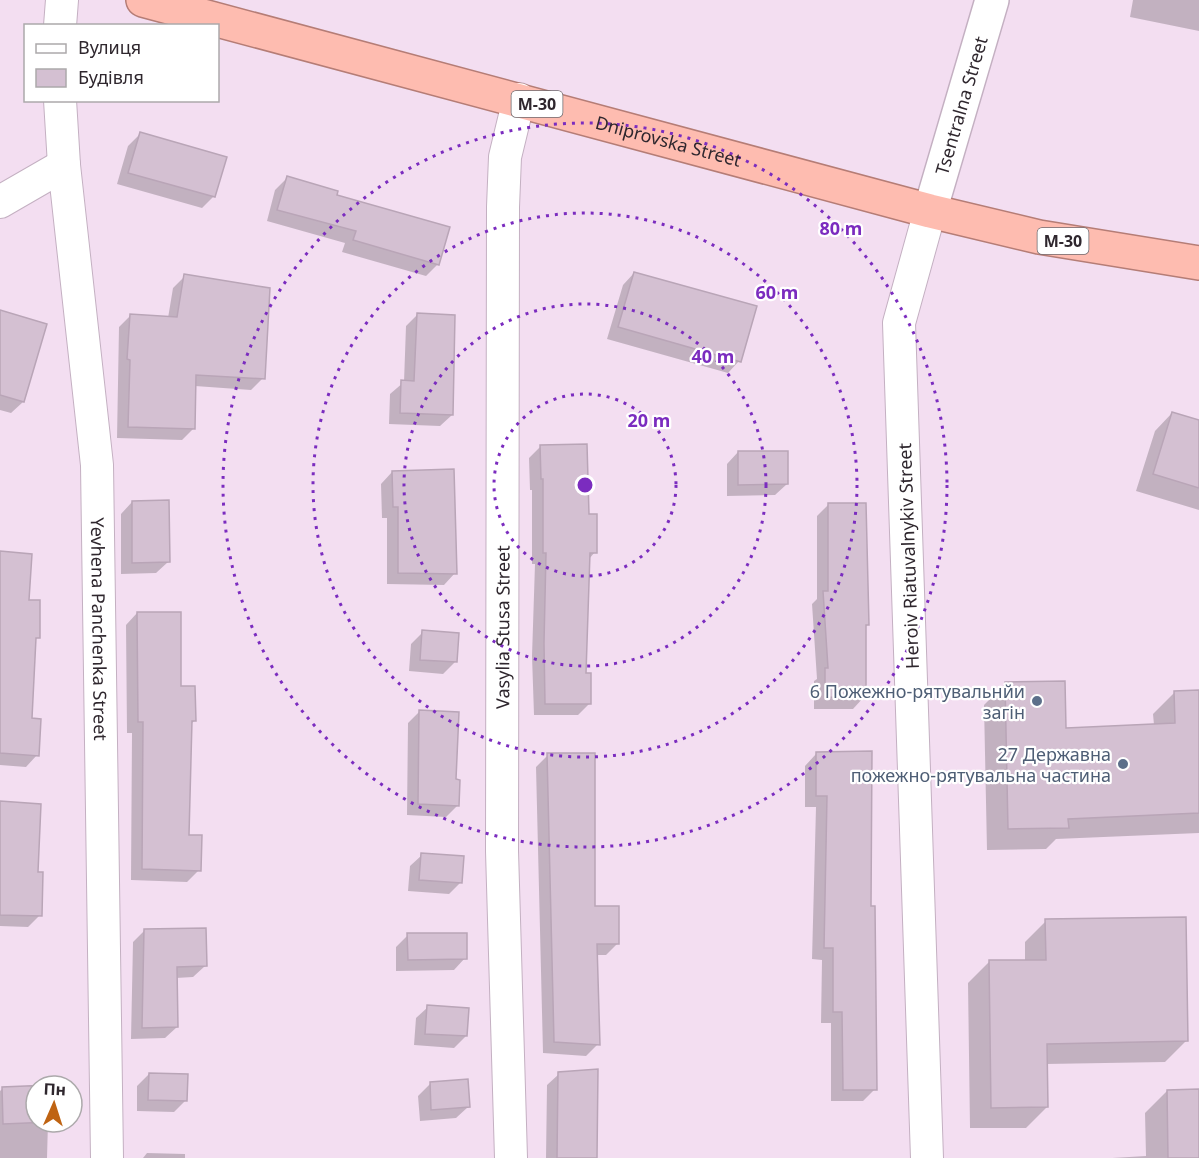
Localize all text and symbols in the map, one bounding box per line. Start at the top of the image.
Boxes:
legend [24,24,219,102]
street label: Tsentralna Street [929,33,993,178]
text: Вулиця [78,35,141,59]
text: Будівля [78,65,144,89]
road number: М-30 [512,91,562,117]
street label: Dniprovska Street [593,110,745,172]
text: 80 m [820,216,862,240]
road number: М-30 [1038,228,1088,254]
text: 60 m [756,280,798,304]
text: 40 m [692,344,734,368]
text: 20 m [628,408,670,432]
street label: Heroiv Riatuvalnykiv Street [892,442,924,669]
centre of rings [575,475,595,495]
street label: Yevhena Panchenka Street [86,517,113,741]
street label: Vasylia Stusa Street [490,545,514,709]
place label: 6 Пожежно-рятувальнйи загін [810,679,1025,724]
marker: 6 Пожежно-рятувальнйи загін [1030,694,1044,708]
place label: 27 Державна пожежно-рятувальна частина [851,742,1111,787]
marker: 27 Державна пожежно-рятувальна частина [1116,757,1130,771]
north arrow [24,1074,84,1134]
text: Пн [43,1077,67,1101]

